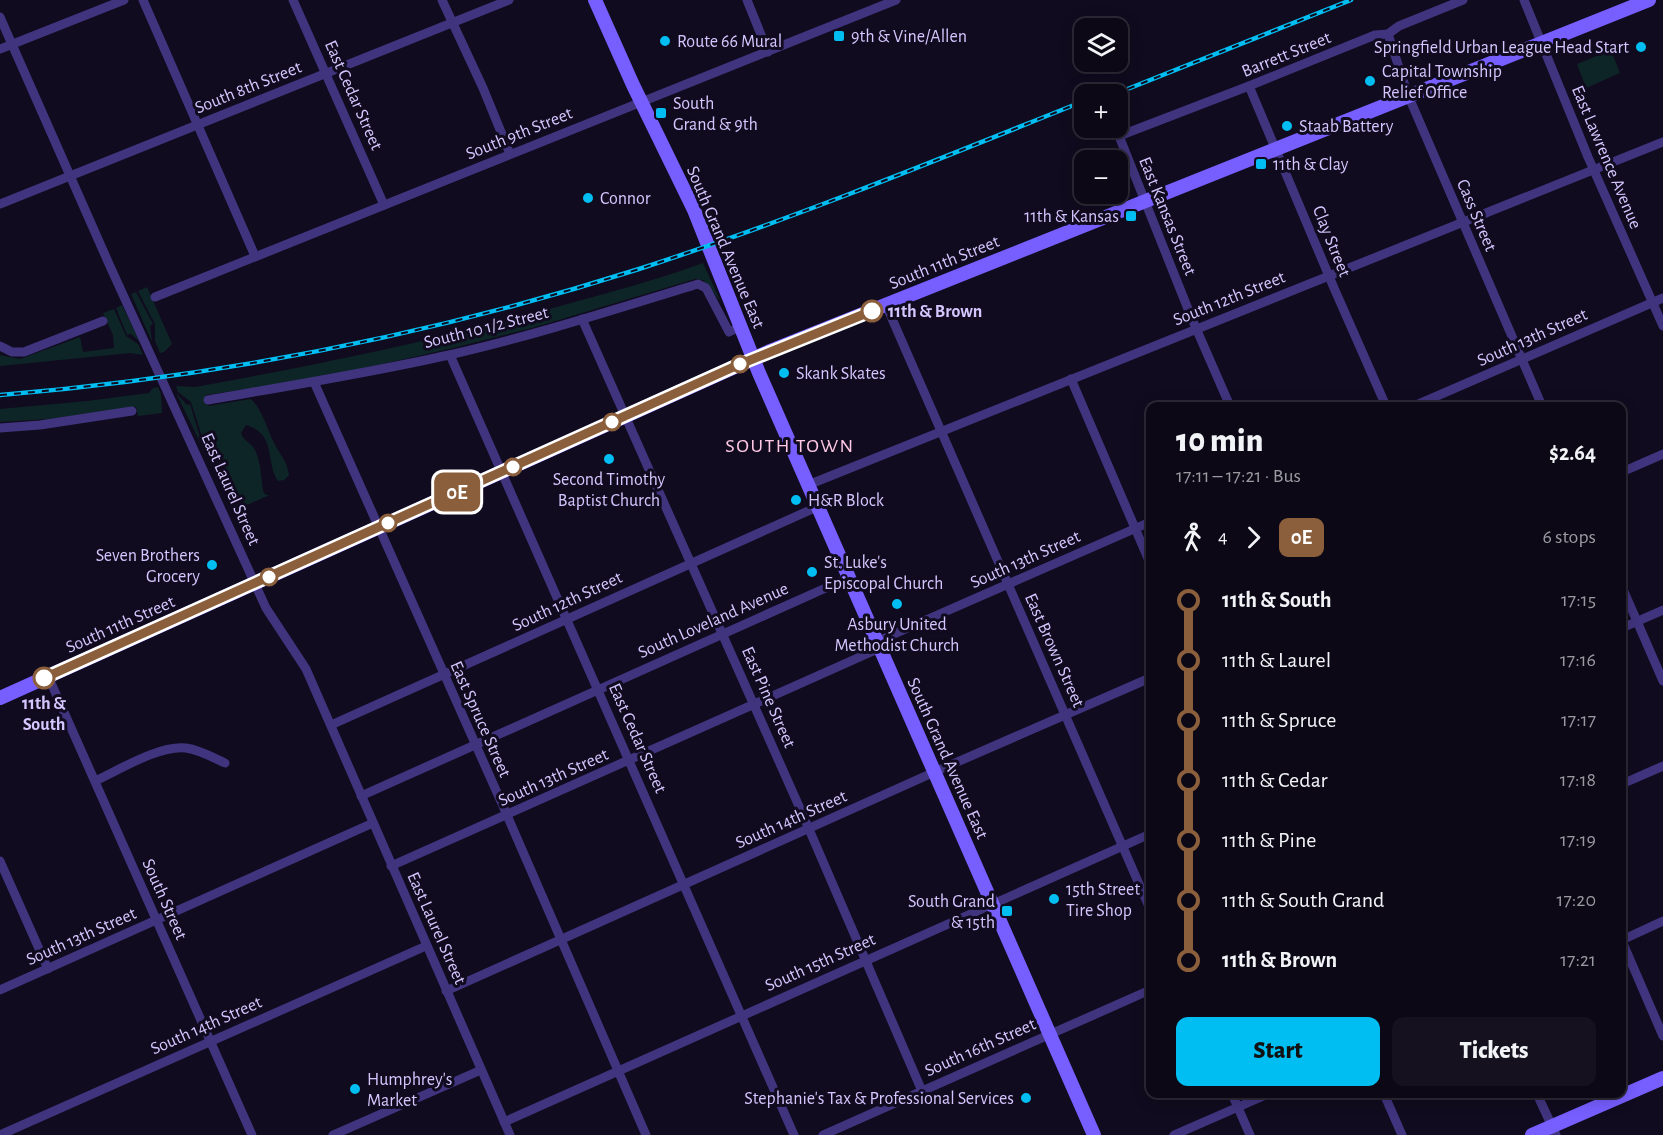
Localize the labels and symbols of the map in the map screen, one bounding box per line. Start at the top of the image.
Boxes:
place label: 9th & Vine/Allen [851,28,967,46]
marker: 9th & Vine/Allen [832,29,846,43]
street label: Barrett Street [1239,29,1334,81]
place label: Route 66 Mural [677,33,782,51]
marker: Route 66 Mural [658,34,672,48]
street label: East Cedar Street [321,38,385,153]
place label: Springfield Urban League Head Start [1374,39,1629,57]
marker: Springfield Urban League Head Start [1634,40,1648,54]
street label: South 8th Street [193,58,304,117]
place label: Capital Township Relief Office [1382,63,1502,102]
marker: Capital Township Relief Office [1363,74,1377,88]
street label: East Lawrence Avenue [1568,83,1644,232]
place label: South Grand & 9th [673,95,758,134]
street label: South 9th Street [464,104,575,163]
marker: South Grand & 9th [654,106,668,120]
place label: Staab Battery [1299,118,1394,136]
marker: Staab Battery [1280,119,1294,133]
street label: East Kansas Street [1135,155,1199,278]
place label: 11th & Clay [1273,156,1349,174]
marker: 11th & Clay [1254,157,1268,171]
street label: South Grand Avenue East [683,164,768,331]
street label: Cass Street [1453,177,1499,254]
place label: Connor [600,190,651,208]
marker: Connor [581,191,595,205]
street label: Clay Street [1309,203,1354,280]
place label: 11th & Kansas [1024,208,1119,226]
marker: 11th & Kansas [1124,209,1138,223]
street label: South 11th Street [887,233,1002,293]
street label: South 12th Street [1171,268,1288,330]
marker: 11th & Brown [861,300,883,322]
place label: 11th & Brown [888,303,982,321]
street label: South 10 1/2 Street [422,304,551,352]
street label: South 13th Street [1475,306,1590,370]
unlabelled marker [731,355,749,373]
place label: Skank Skates [796,365,886,383]
marker: Skank Skates [777,366,791,380]
unlabelled marker [603,413,621,431]
street label: East Laurel Street [197,431,263,548]
district label: SOUTH TOWN [725,436,855,456]
marker: Second Timothy Baptist Church [602,452,616,466]
unlabelled marker [504,458,522,476]
place label: Second Timothy Baptist Church [553,471,666,510]
line badge: 0E [430,472,484,512]
place label: H&R Block [808,492,885,510]
marker: H&R Block [789,493,803,507]
unlabelled marker [379,514,397,532]
street label: South 13th Street [968,528,1083,592]
place label: Seven Brothers Grocery [96,547,200,586]
place label: St. Luke's Episcopal Church [824,554,943,593]
marker: Seven Brothers Grocery [205,558,219,572]
marker: St. Luke's Episcopal Church [805,565,819,579]
unlabelled marker [260,568,278,586]
street label: South 12th Street [510,568,625,635]
street label: South Loveland Avenue [636,580,791,662]
street label: East Brown Street [1021,591,1087,710]
street label: South 11th Street [63,593,178,657]
marker: Asbury United Methodist Church [890,597,904,611]
place label: Asbury United Methodist Church [835,616,959,655]
street label: East Pine Street [738,644,799,751]
street label: East Spruce Street [446,659,514,780]
marker: 11th & South [33,667,55,689]
street label: South Grand Avenue East [903,675,991,842]
street label: East Cedar Street [605,681,669,796]
place label: 11th & South [22,695,66,734]
street label: South 13th Street [496,746,611,810]
street label: South 14th Street [733,787,850,852]
street label: South Street [138,856,190,943]
street label: East Laurel Street [403,870,469,987]
place label: 15th Street Tire Shop [1066,881,1140,920]
marker: 15th Street Tire Shop [1047,892,1061,906]
place label: South Grand & 15th [908,893,995,932]
marker: South Grand & 15th [1000,904,1014,918]
street label: South 13th Street [24,905,139,969]
street label: South 15th Street [763,931,878,995]
street label: South 14th Street [148,993,265,1058]
street label: South 16th Street [922,1015,1039,1080]
place label: Humphrey's Market [367,1071,452,1110]
marker: Humphrey's Market [348,1082,362,1096]
place label: Stephanie's Tax & Professional Services [744,1090,1014,1108]
marker: Stephanie's Tax & Professional Services [1019,1091,1033,1105]

